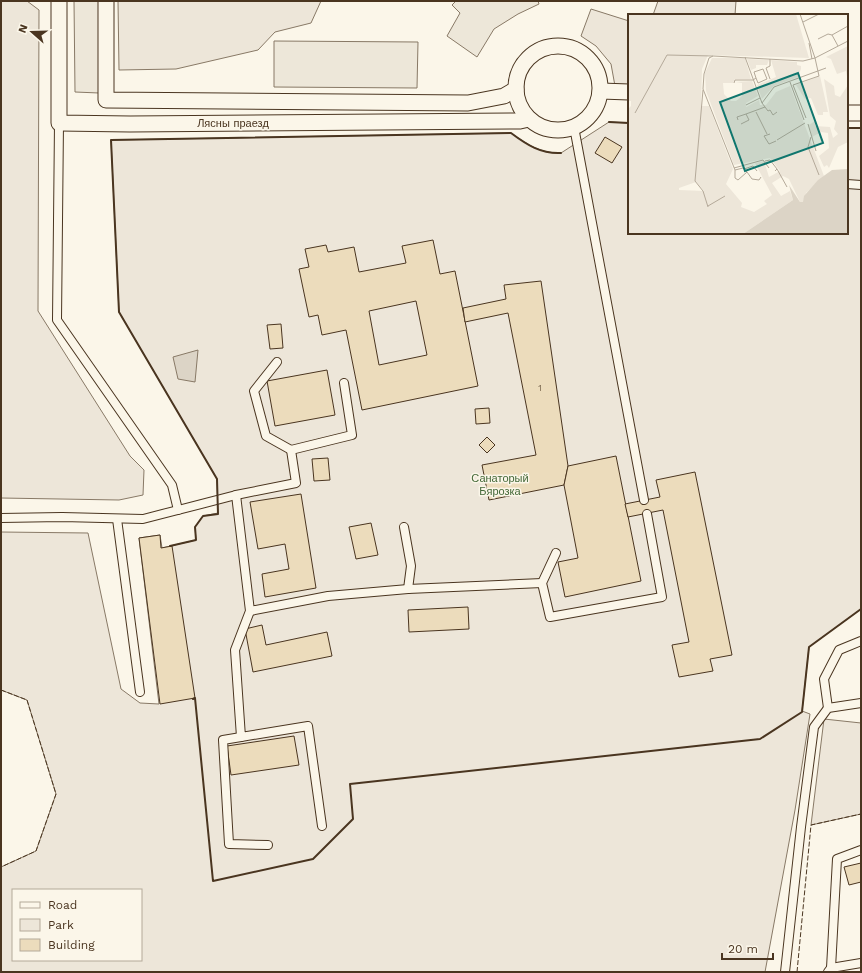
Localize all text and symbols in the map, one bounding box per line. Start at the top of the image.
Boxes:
north arrow [12,12,52,52]
inset map [628,14,848,234]
text: N [16,23,31,35]
street label: Лясны праезд [197,117,269,130]
house number: 1 [538,383,542,393]
park label: Санаторый Бярозка [471,472,529,498]
legend [12,889,142,961]
text: Road [48,898,77,912]
text: Park [48,918,74,932]
scale bar [722,935,773,961]
text: Building [48,938,95,952]
text: 20 m [728,942,758,956]

